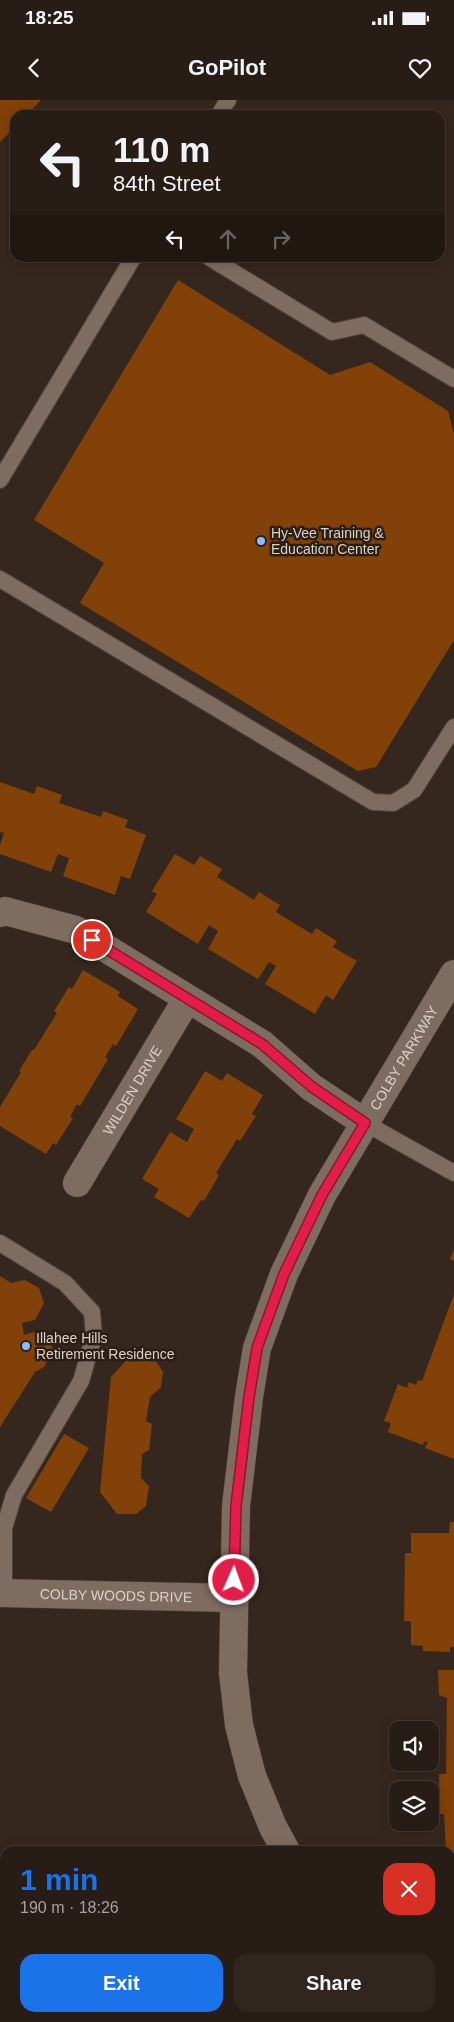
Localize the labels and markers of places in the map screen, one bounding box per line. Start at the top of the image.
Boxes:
place label: Hy-Vee Training & Education Center [271,525,384,557]
marker: Hy-Vee Training & Education Center [255,535,267,547]
pin [71,919,113,961]
place label: Illahee Hills Retirement Residence [36,1330,175,1362]
marker: Illahee Hills Retirement Residence [20,1340,32,1352]

